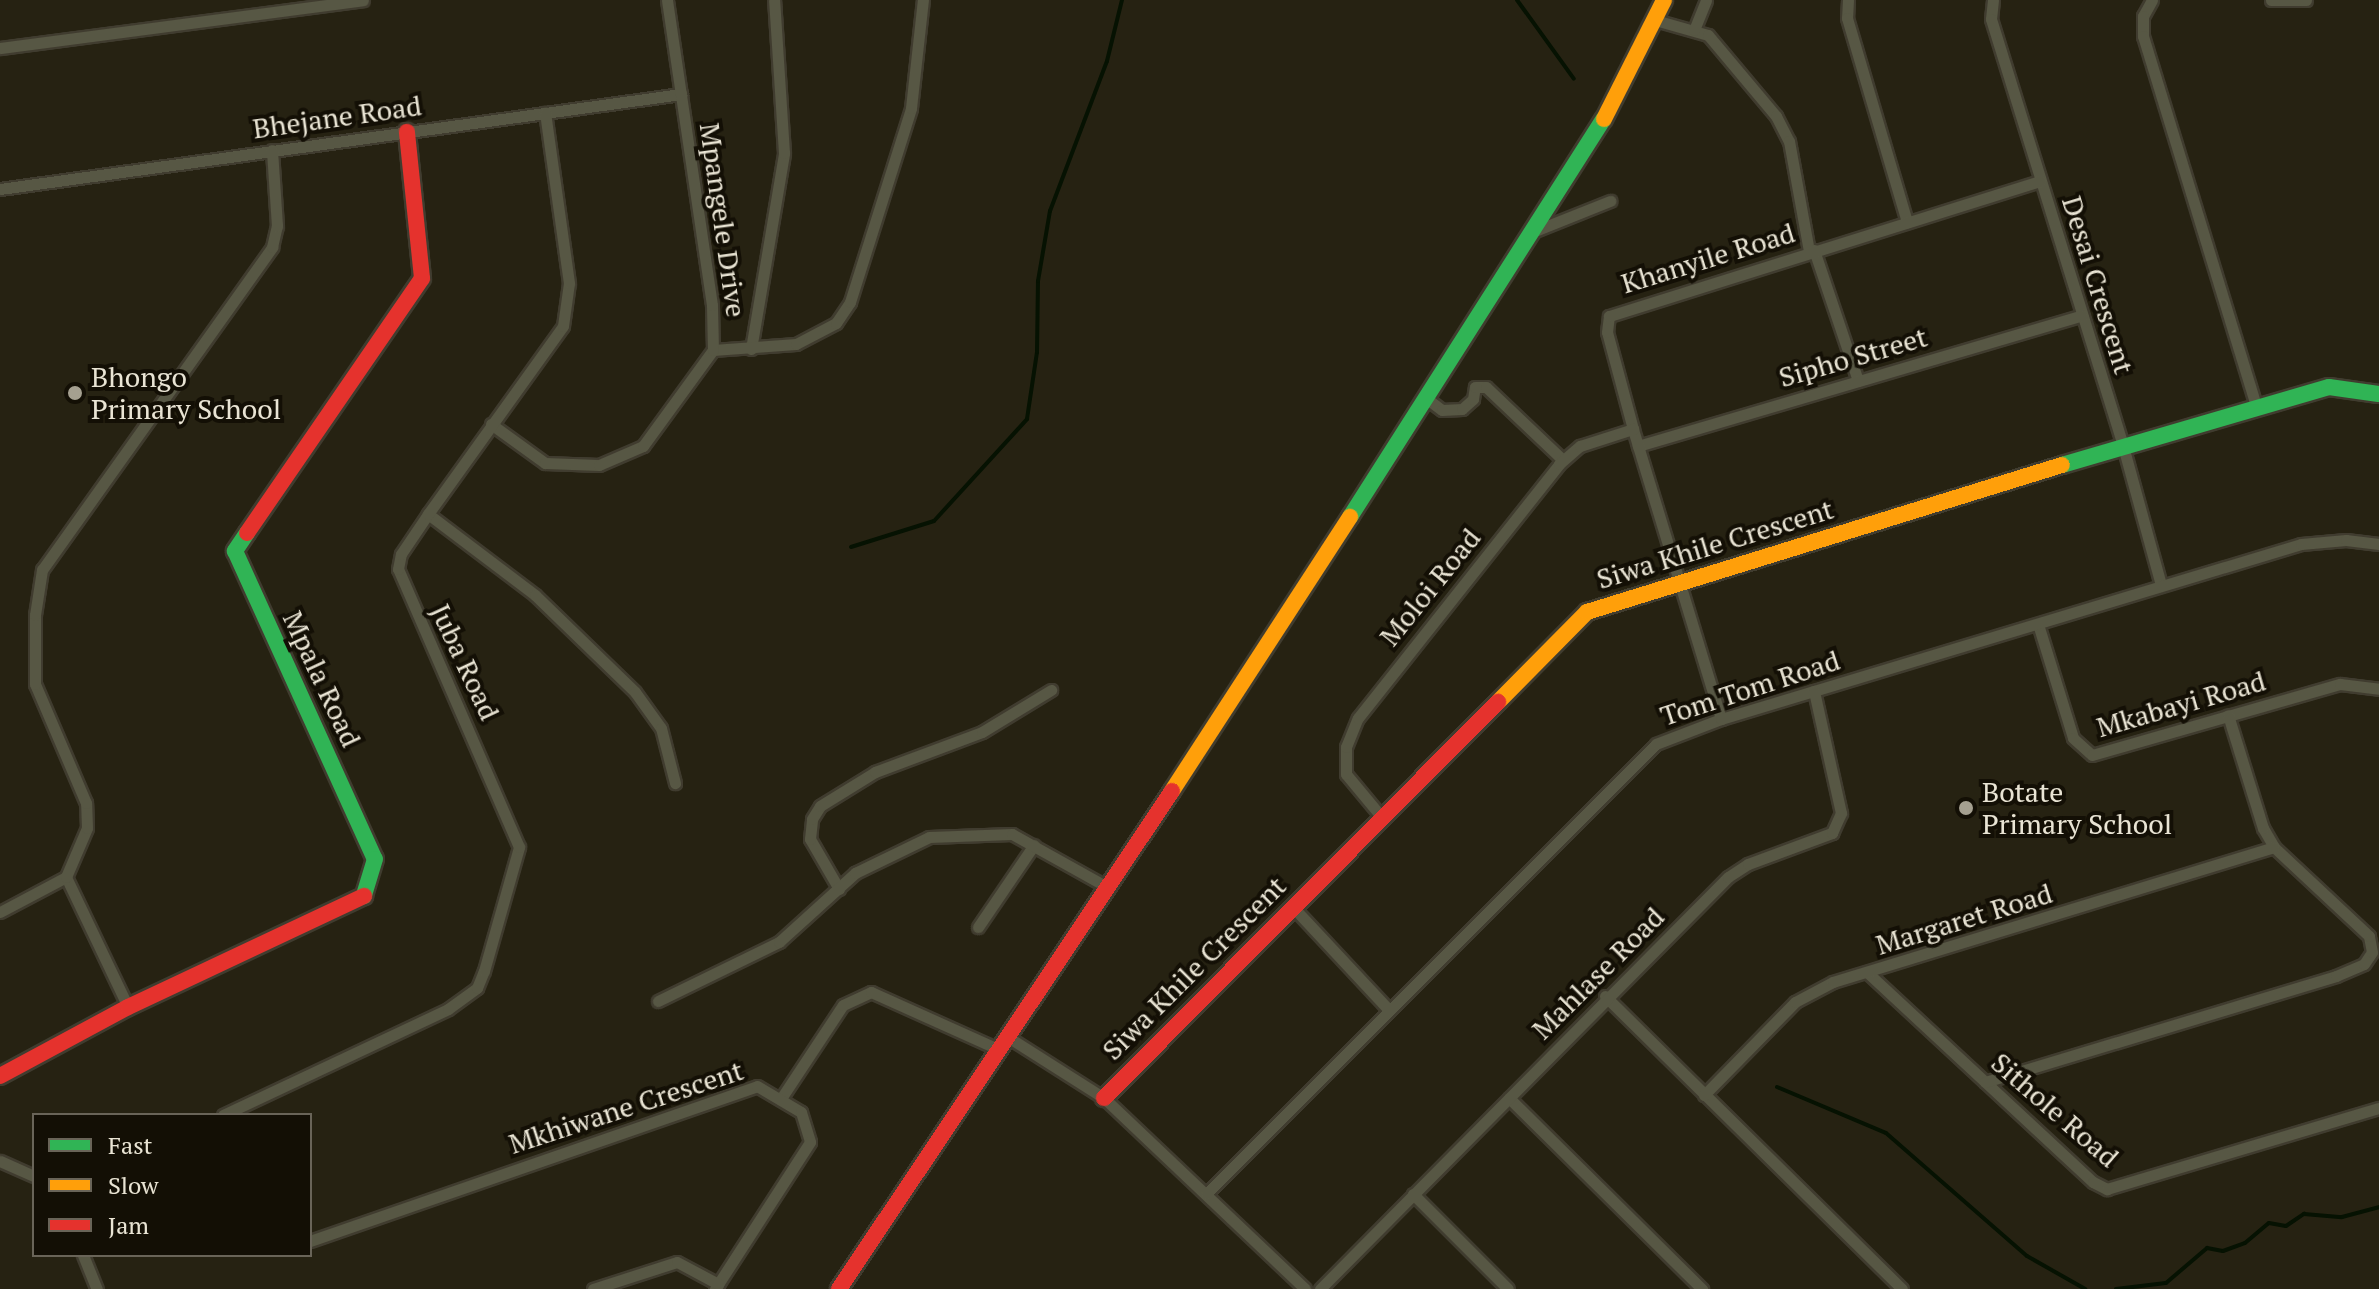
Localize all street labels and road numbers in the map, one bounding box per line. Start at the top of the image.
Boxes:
street label: Bhejane Road [251,89,423,145]
street label: Mpangele Drive [693,121,753,319]
street label: Desai Crescent [2055,192,2141,378]
street label: Khanyile Road [1617,216,1799,300]
street label: Sipho Street [1775,320,1931,394]
street label: Siwa Khile Crescent [1593,492,1837,596]
street label: Moloi Road [1372,521,1488,653]
street label: Juba Road [424,599,506,725]
street label: Mpala Road [276,606,368,752]
street label: Tom Tom Road [1656,643,1844,733]
street label: Mkabayi Road [2093,664,2269,744]
street label: Siwa Khile Crescent [1095,869,1293,1067]
street label: Margaret Road [1872,876,2056,962]
street label: Mahlase Road [1525,900,1671,1046]
street label: Sithole Road [1985,1046,2125,1174]
street label: Mkhiwane Crescent [505,1053,747,1161]

